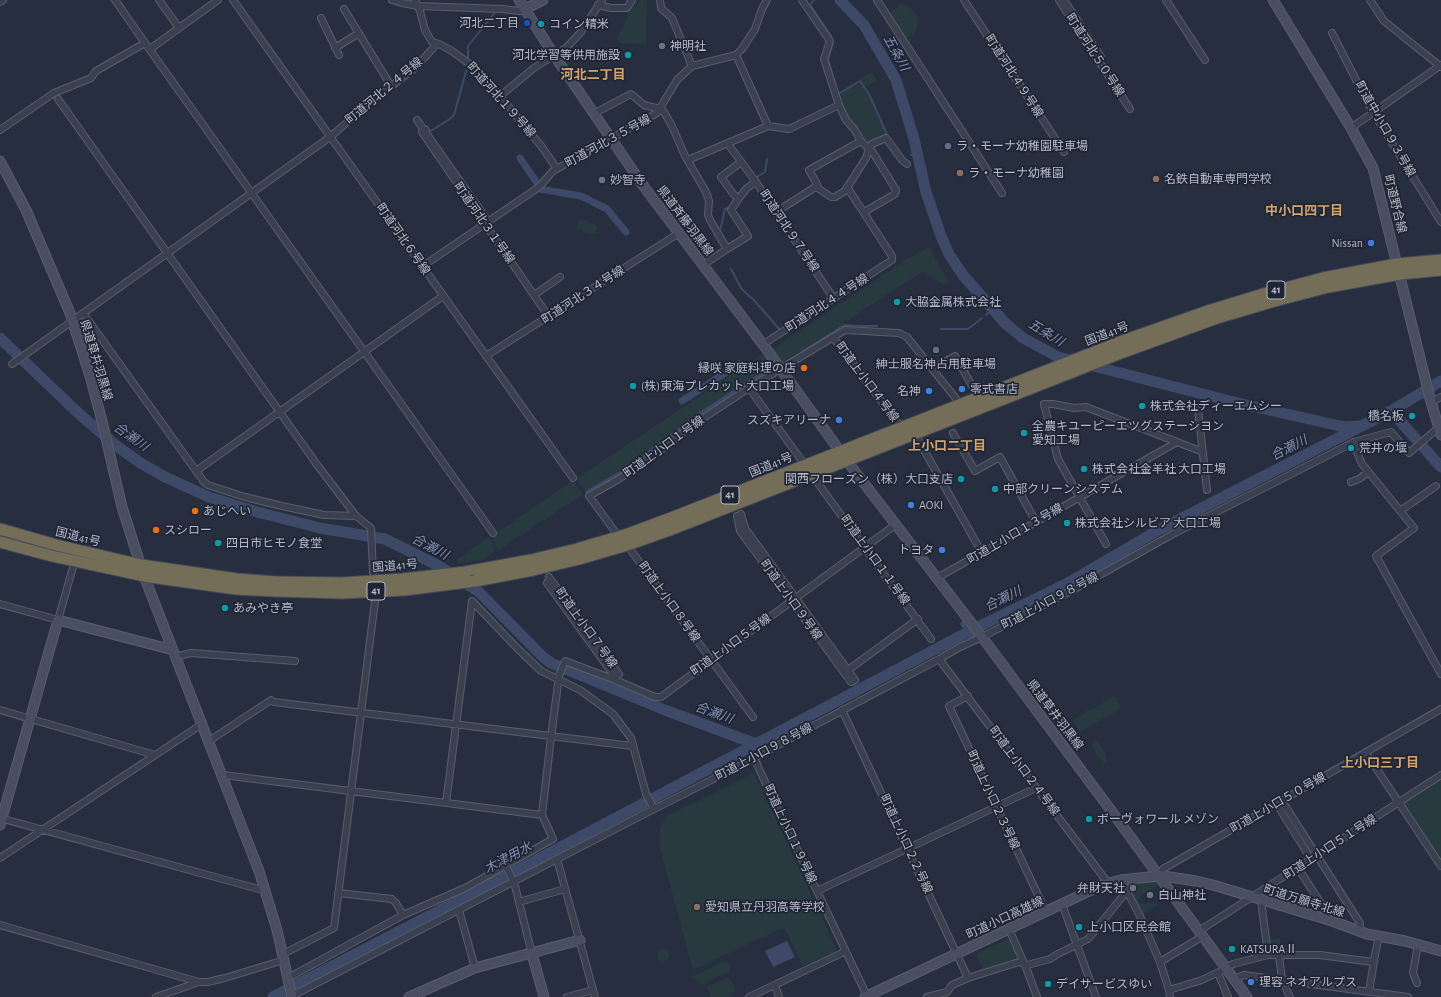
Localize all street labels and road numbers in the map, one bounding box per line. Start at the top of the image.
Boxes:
street label: 町道河北５０号線 [1063,11,1127,99]
street label: 町道河北４９号線 [982,32,1046,120]
street label: 町道河北２４号線 [343,55,425,127]
street label: 町道河北１９号線 [464,60,538,140]
street label: 町道中小口９３号線 [1352,79,1418,179]
street label: 町道河北３５号線 [563,111,653,171]
street label: 町道野合線 [1381,173,1409,235]
street label: 町道河北３１号線 [451,180,517,266]
street label: 県道斉藤羽黒線 [654,183,716,259]
street label: 町道河北９７号線 [756,187,822,275]
street label: 町道河北６号線 [373,200,433,278]
street label: 町道河北３４号線 [539,263,627,327]
street label: 町道河北４４号線 [783,271,871,335]
road number: 41 [1267,281,1285,299]
street label: 県道草井羽黒線 [77,318,115,402]
street label: 国道41号 [1083,319,1131,349]
street label: 町道上小口４号線 [832,339,902,425]
street label: 町道上小口１号線 [621,413,707,481]
street label: 国道41号 [747,450,795,480]
road number: 41 [721,486,739,504]
street label: 町道上小口１３号線 [965,501,1065,567]
street label: 町道上小口１１号線 [837,512,913,608]
street label: 国道41号 [54,524,102,550]
street label: 国道41号 [372,557,418,575]
street label: 町道上小口９号線 [757,557,825,643]
street label: 町道上小口８号線 [635,559,703,645]
street label: 町道上小口９８号線 [999,569,1101,633]
road number: 41 [367,582,385,600]
street label: 町道上小口７号線 [552,585,620,671]
street label: 町道上小口５号線 [688,611,774,679]
street label: 県道草井羽黒線 [1024,677,1086,753]
street label: 町道上小口９８号線 [713,720,815,784]
street label: 町道上小口２４号線 [986,724,1062,818]
street label: 町道上小口２３号線 [964,748,1022,852]
street label: 町道上小口５０号線 [1228,770,1328,836]
street label: 町道上小口１９号線 [761,782,819,886]
street label: 町道上小口２２号線 [877,792,935,896]
street label: 町道上小口５１号線 [1281,812,1379,882]
street label: 町道万願寺北線 [1262,882,1346,920]
street label: 町道小口高雄線 [964,894,1046,942]

